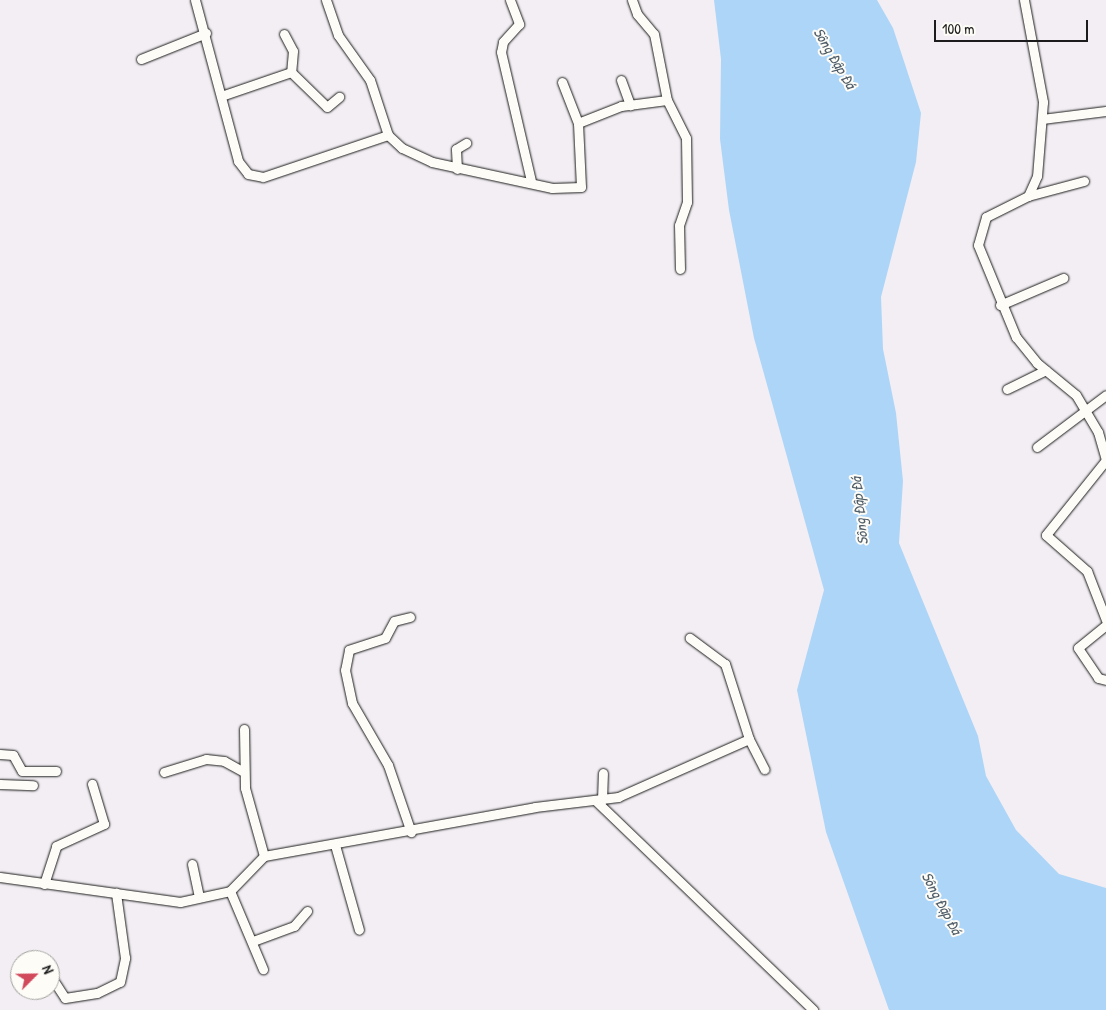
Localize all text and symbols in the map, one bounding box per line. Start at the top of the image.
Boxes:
scale bar [936,10,1090,42]
text: 100 m [942,18,975,39]
water label: Sông Đập Đá [810,24,860,92]
water label: Sông Đập Đá [846,476,872,546]
water label: Sông Đập Đá [918,869,966,937]
north arrow [10,950,60,1000]
text: N [38,962,59,976]

